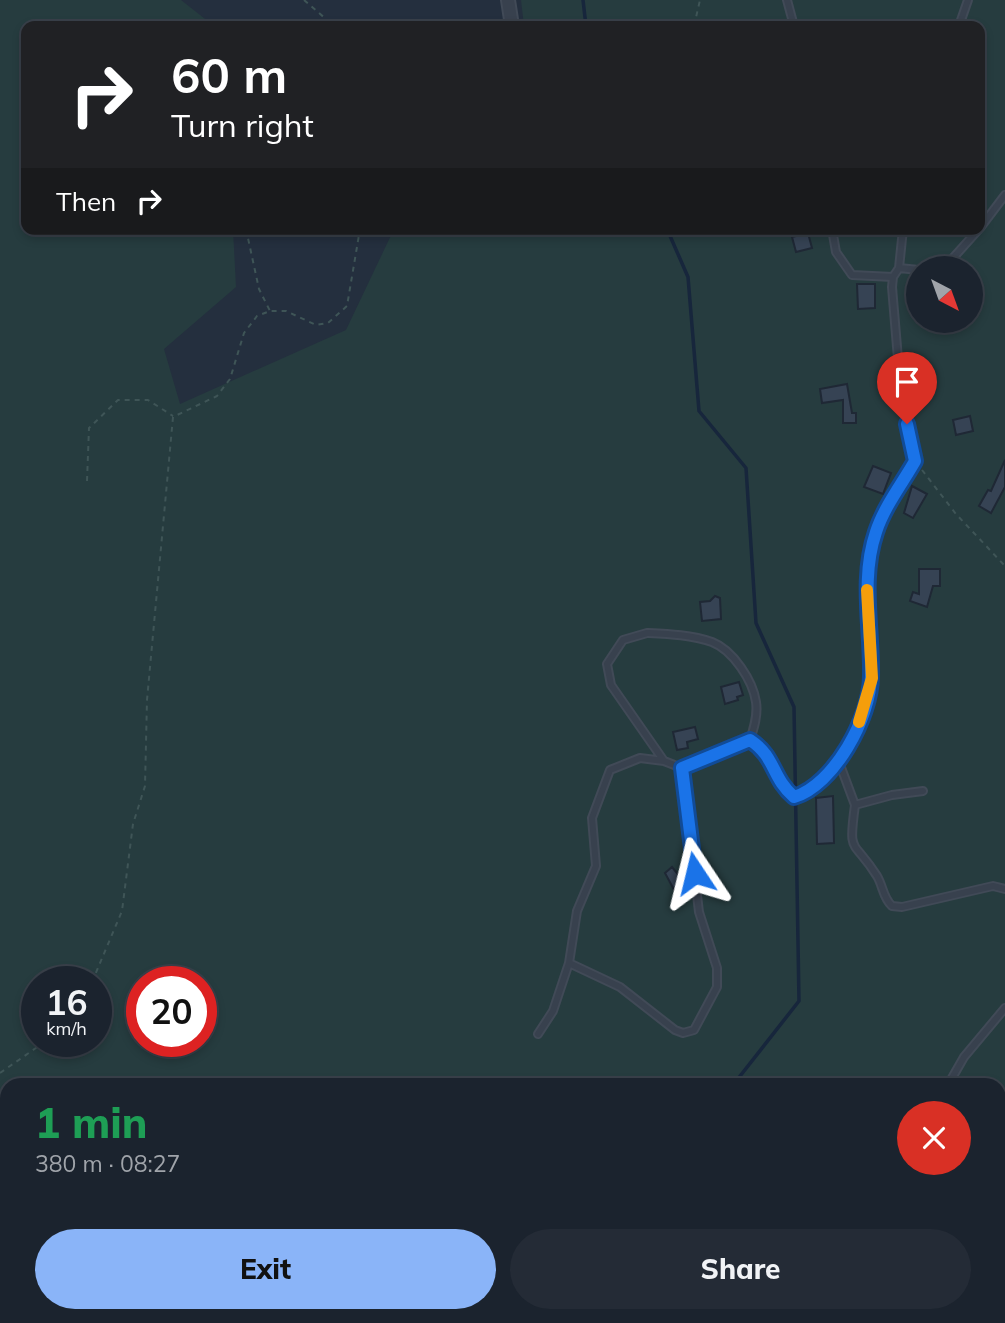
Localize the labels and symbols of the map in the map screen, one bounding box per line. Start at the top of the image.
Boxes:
north arrow [906,256,984,332]
pin [877,352,937,424]
position arrow [658,836,732,910]
speed limit sign: 20 [126,966,217,1057]

